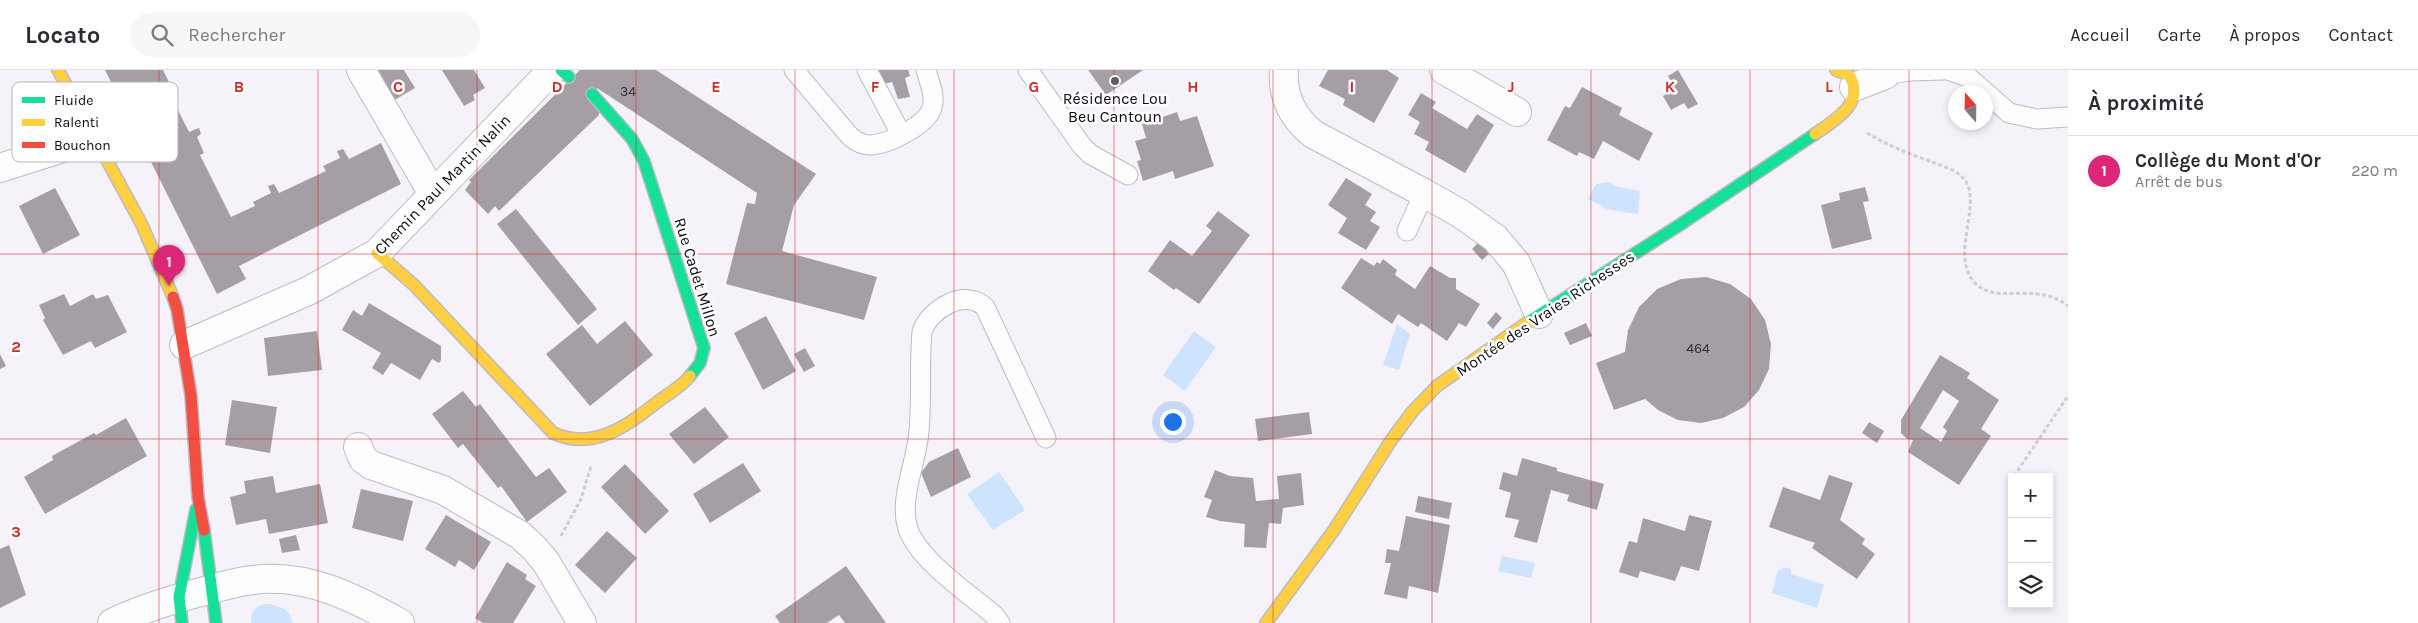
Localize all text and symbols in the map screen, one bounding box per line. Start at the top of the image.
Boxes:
search box [130,12,480,57]
text: Locato [25,21,100,49]
icon: search [148,21,176,49]
text: Rechercher [188,24,285,46]
text: Accueil [2070,24,2130,46]
text: Carte [2158,24,2201,46]
text: À propos [2229,24,2301,46]
text: Contact [2329,24,2393,46]
marker: Résidence Lou Beu Cantoun [1109,75,1121,87]
text: B [234,77,244,96]
text: C [393,77,403,96]
text: D [552,77,563,96]
text: E [711,77,721,96]
text: F [871,77,880,96]
text: G [1029,77,1039,96]
text: H [1187,77,1199,96]
text: I [1350,77,1354,96]
text: J [1507,77,1515,96]
text: K [1665,77,1676,96]
text: L [1825,77,1833,96]
legend [12,82,178,162]
house number: 34 [620,83,636,100]
north arrow [1948,85,1993,130]
place label: Résidence Lou Beu Cantoun [1063,89,1167,126]
text: À proximité [2088,91,2204,115]
text: Fluide [54,92,93,109]
street label: Chemin Paul Martin Nalin [370,110,514,258]
text: Ralenti [54,114,99,131]
text: Bouchon [54,137,111,154]
text: Collège du Mont d'Or [2135,150,2321,172]
text: 1 [2101,161,2107,180]
text: 220 m [2351,161,2398,180]
text: Arrêt de bus [2135,172,2223,191]
street label: Rue Cadet Millon [670,215,725,339]
pin: 1 [153,245,185,286]
street label: Montée des Vraies Richesses [1453,247,1638,380]
text: 2 [11,337,21,356]
house number: 464 [1686,340,1710,357]
your location [1160,409,1186,435]
map controls [2008,473,2053,608]
button: + [2008,473,2053,518]
button: − [2008,518,2053,563]
text: 3 [11,522,21,541]
button: layers [2008,563,2053,608]

